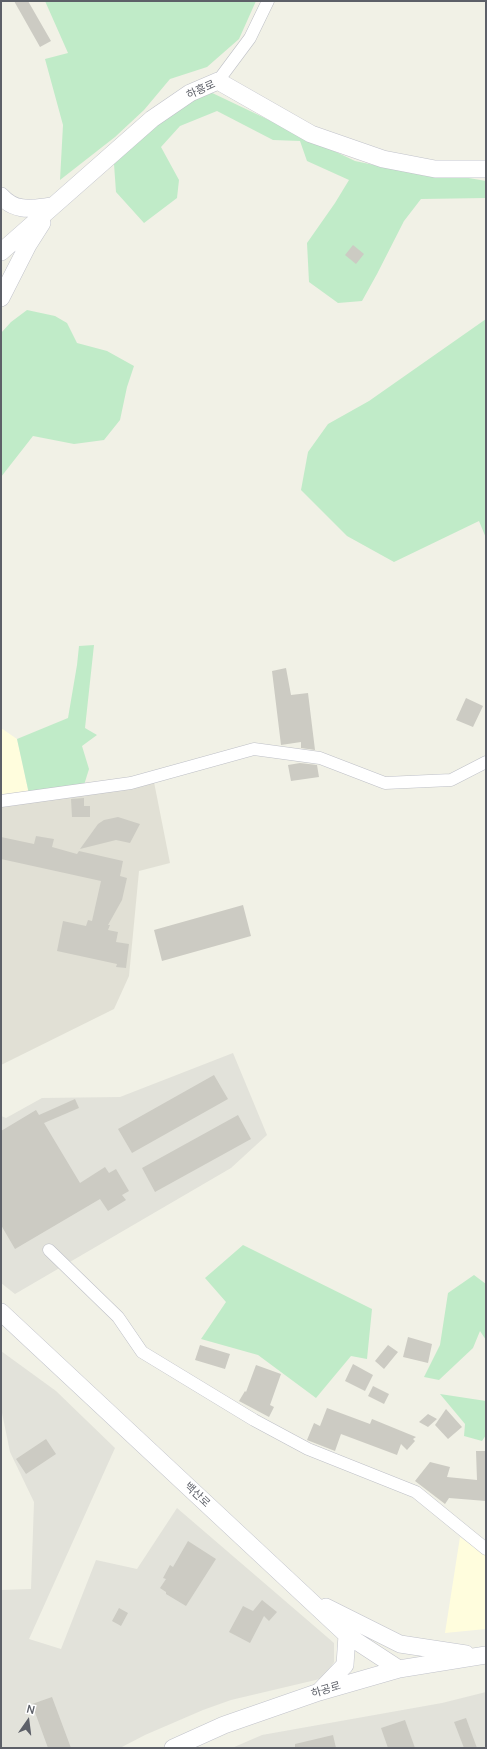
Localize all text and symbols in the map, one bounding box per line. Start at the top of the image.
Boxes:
street label: 하흥로 [184,78,218,102]
street label: 백산로 [181,1480,213,1510]
street label: 하공로 [310,1679,342,1701]
north arrow [8,1701,48,1741]
text: N [25,1701,37,1717]

